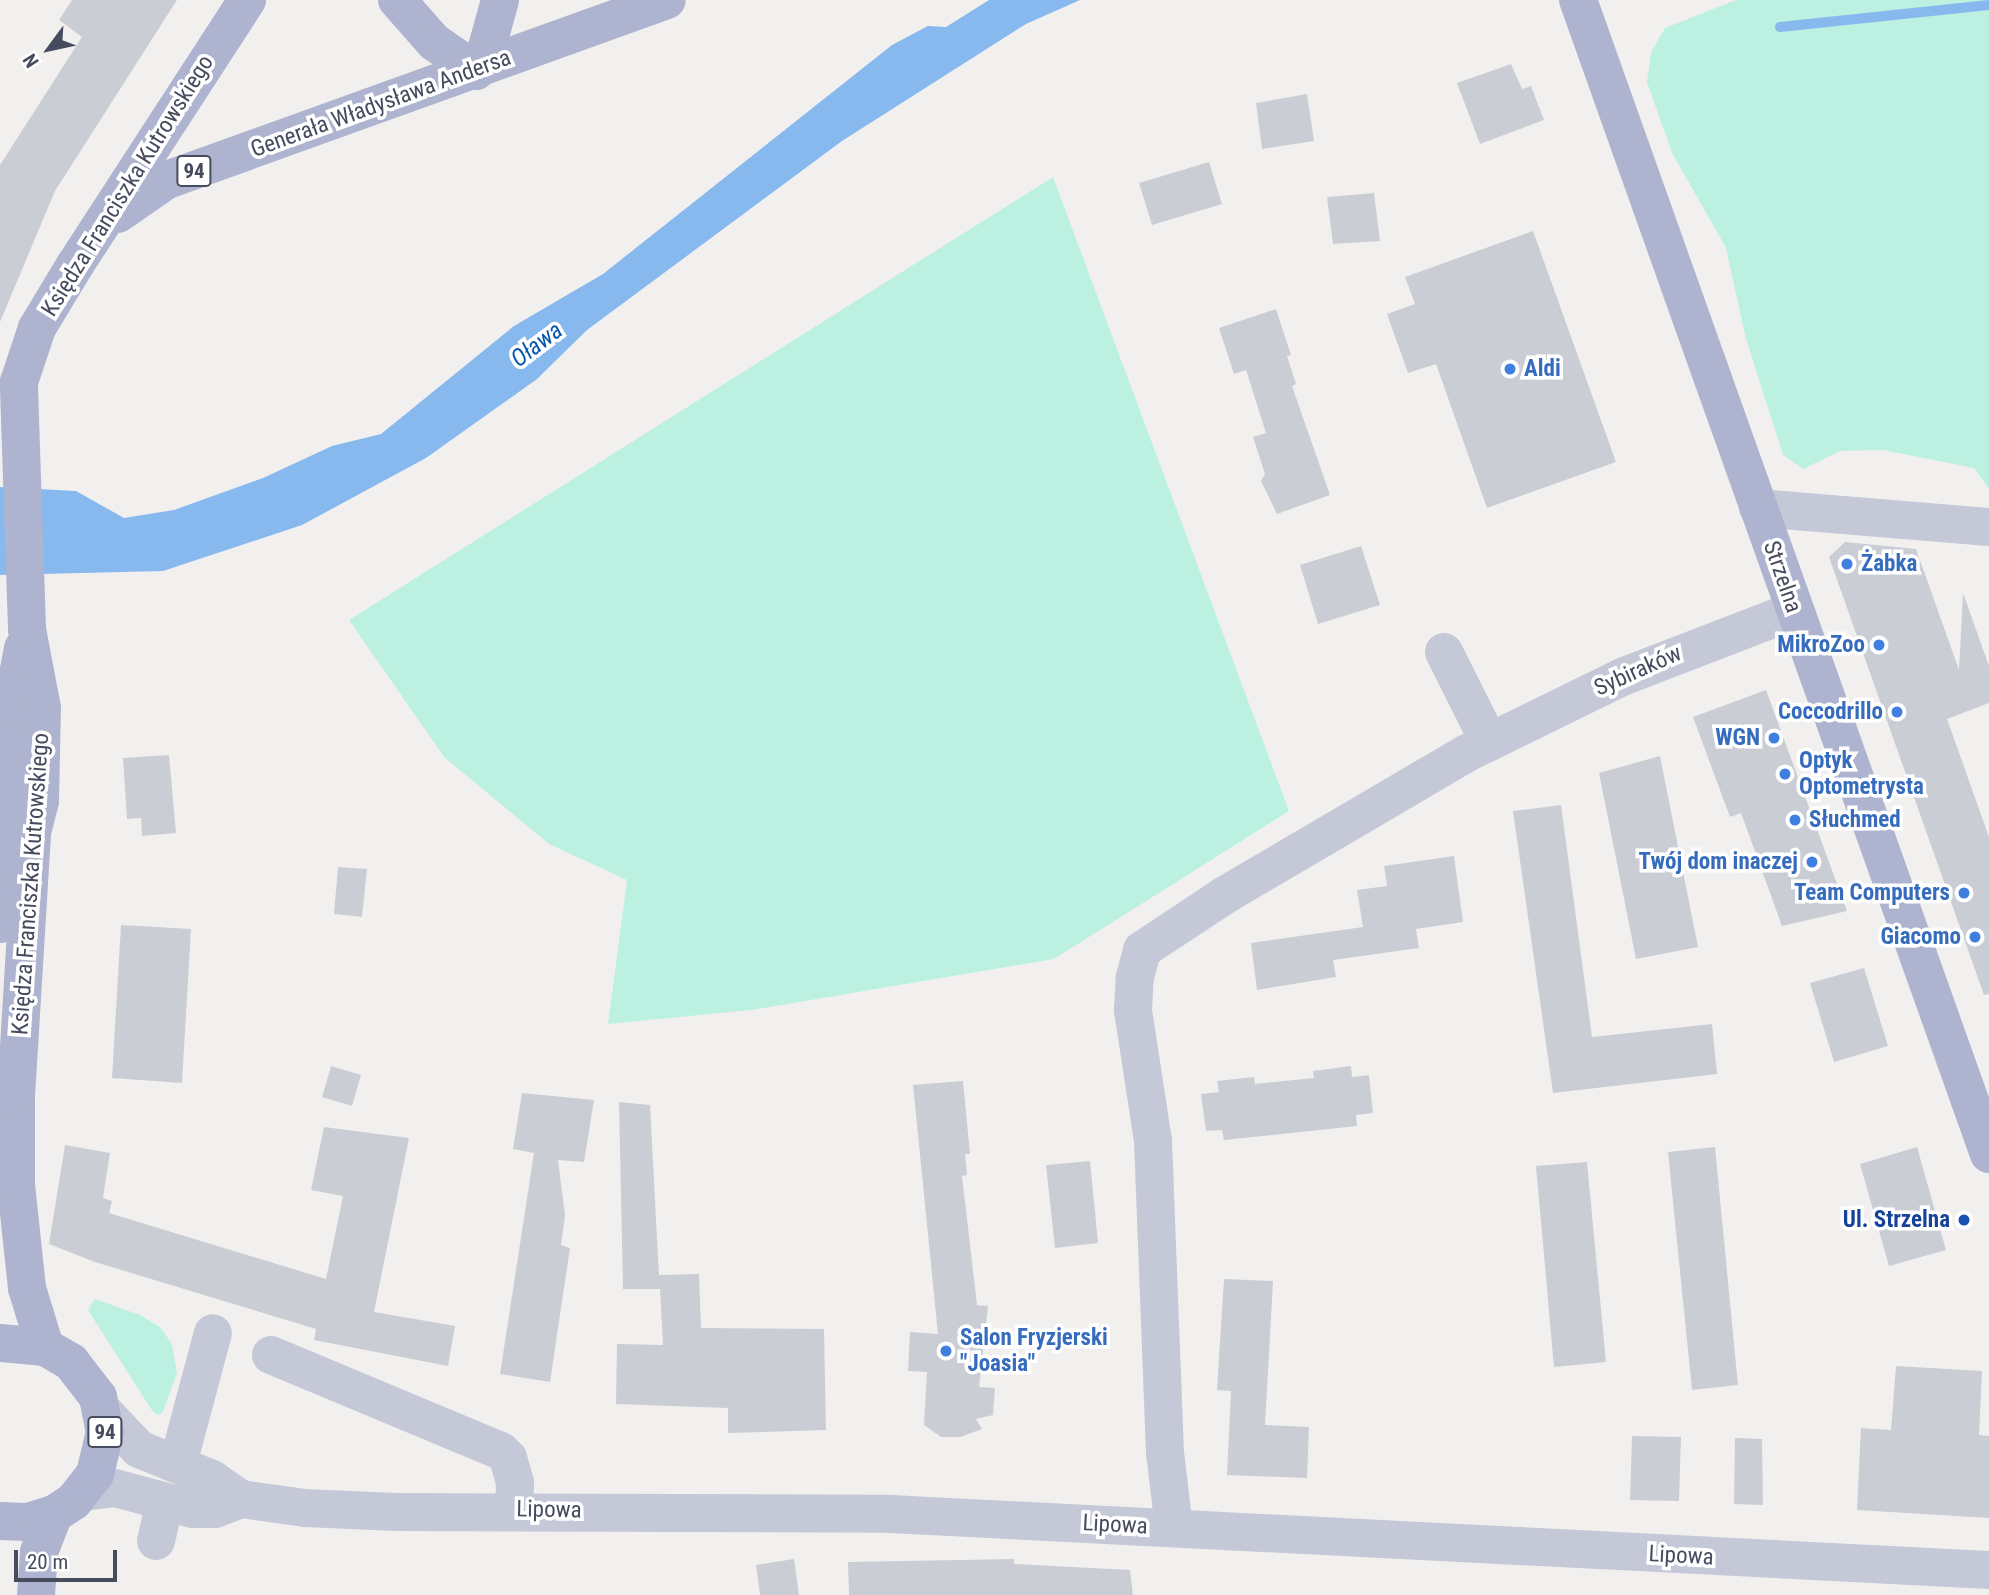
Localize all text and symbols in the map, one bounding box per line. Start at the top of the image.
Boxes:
north arrow [14,14,84,84]
street label: Generała Władysława Andersa [247,44,515,164]
text: N [18,50,44,72]
street label: Księdza Franciszka Kutrowskiego [36,50,220,322]
road number: 94 [175,154,213,188]
water label: Oława [505,316,569,374]
place label: Aldi [1524,355,1561,383]
marker: Aldi [1502,361,1518,377]
street label: Strzelna [1757,538,1807,616]
place label: Żabka [1861,550,1917,578]
marker: Żabka [1839,556,1855,572]
place label: MikroZoo [1777,631,1865,659]
marker: MikroZoo [1871,637,1887,653]
street label: Sybiraków [1590,640,1686,702]
place label: Coccodrillo [1778,698,1883,726]
marker: Coccodrillo [1889,704,1905,720]
place label: WGN [1715,724,1760,752]
marker: WGN [1766,730,1782,746]
street label: Księdza Franciszka Kutrowskiego [7,732,55,1036]
place label: Optyk Optometrysta [1799,747,1924,801]
marker: Optyk Optometrysta [1777,766,1793,782]
place label: Słuchmed [1809,806,1901,834]
marker: Słuchmed [1787,812,1803,828]
place label: Twój dom inaczej [1639,848,1798,876]
marker: Twój dom inaczej [1804,854,1820,870]
place label: Team Computers [1794,879,1950,907]
marker: Team Computers [1956,885,1972,901]
place label: Giacomo [1880,923,1961,951]
marker: Giacomo [1967,929,1983,945]
place label: Ul. Strzelna [1843,1206,1950,1234]
marker: Ul. Strzelna [1956,1212,1972,1228]
place label: Salon Fryzjerski "Joasia" [960,1324,1108,1378]
marker: Salon Fryzjerski "Joasia" [938,1343,954,1359]
road number: 94 [86,1414,124,1450]
street label: Lipowa [516,1496,582,1524]
street label: Lipowa [1082,1510,1148,1540]
scale bar [18,1536,121,1580]
street label: Lipowa [1648,1541,1714,1571]
text: 20 m [27,1550,68,1574]

